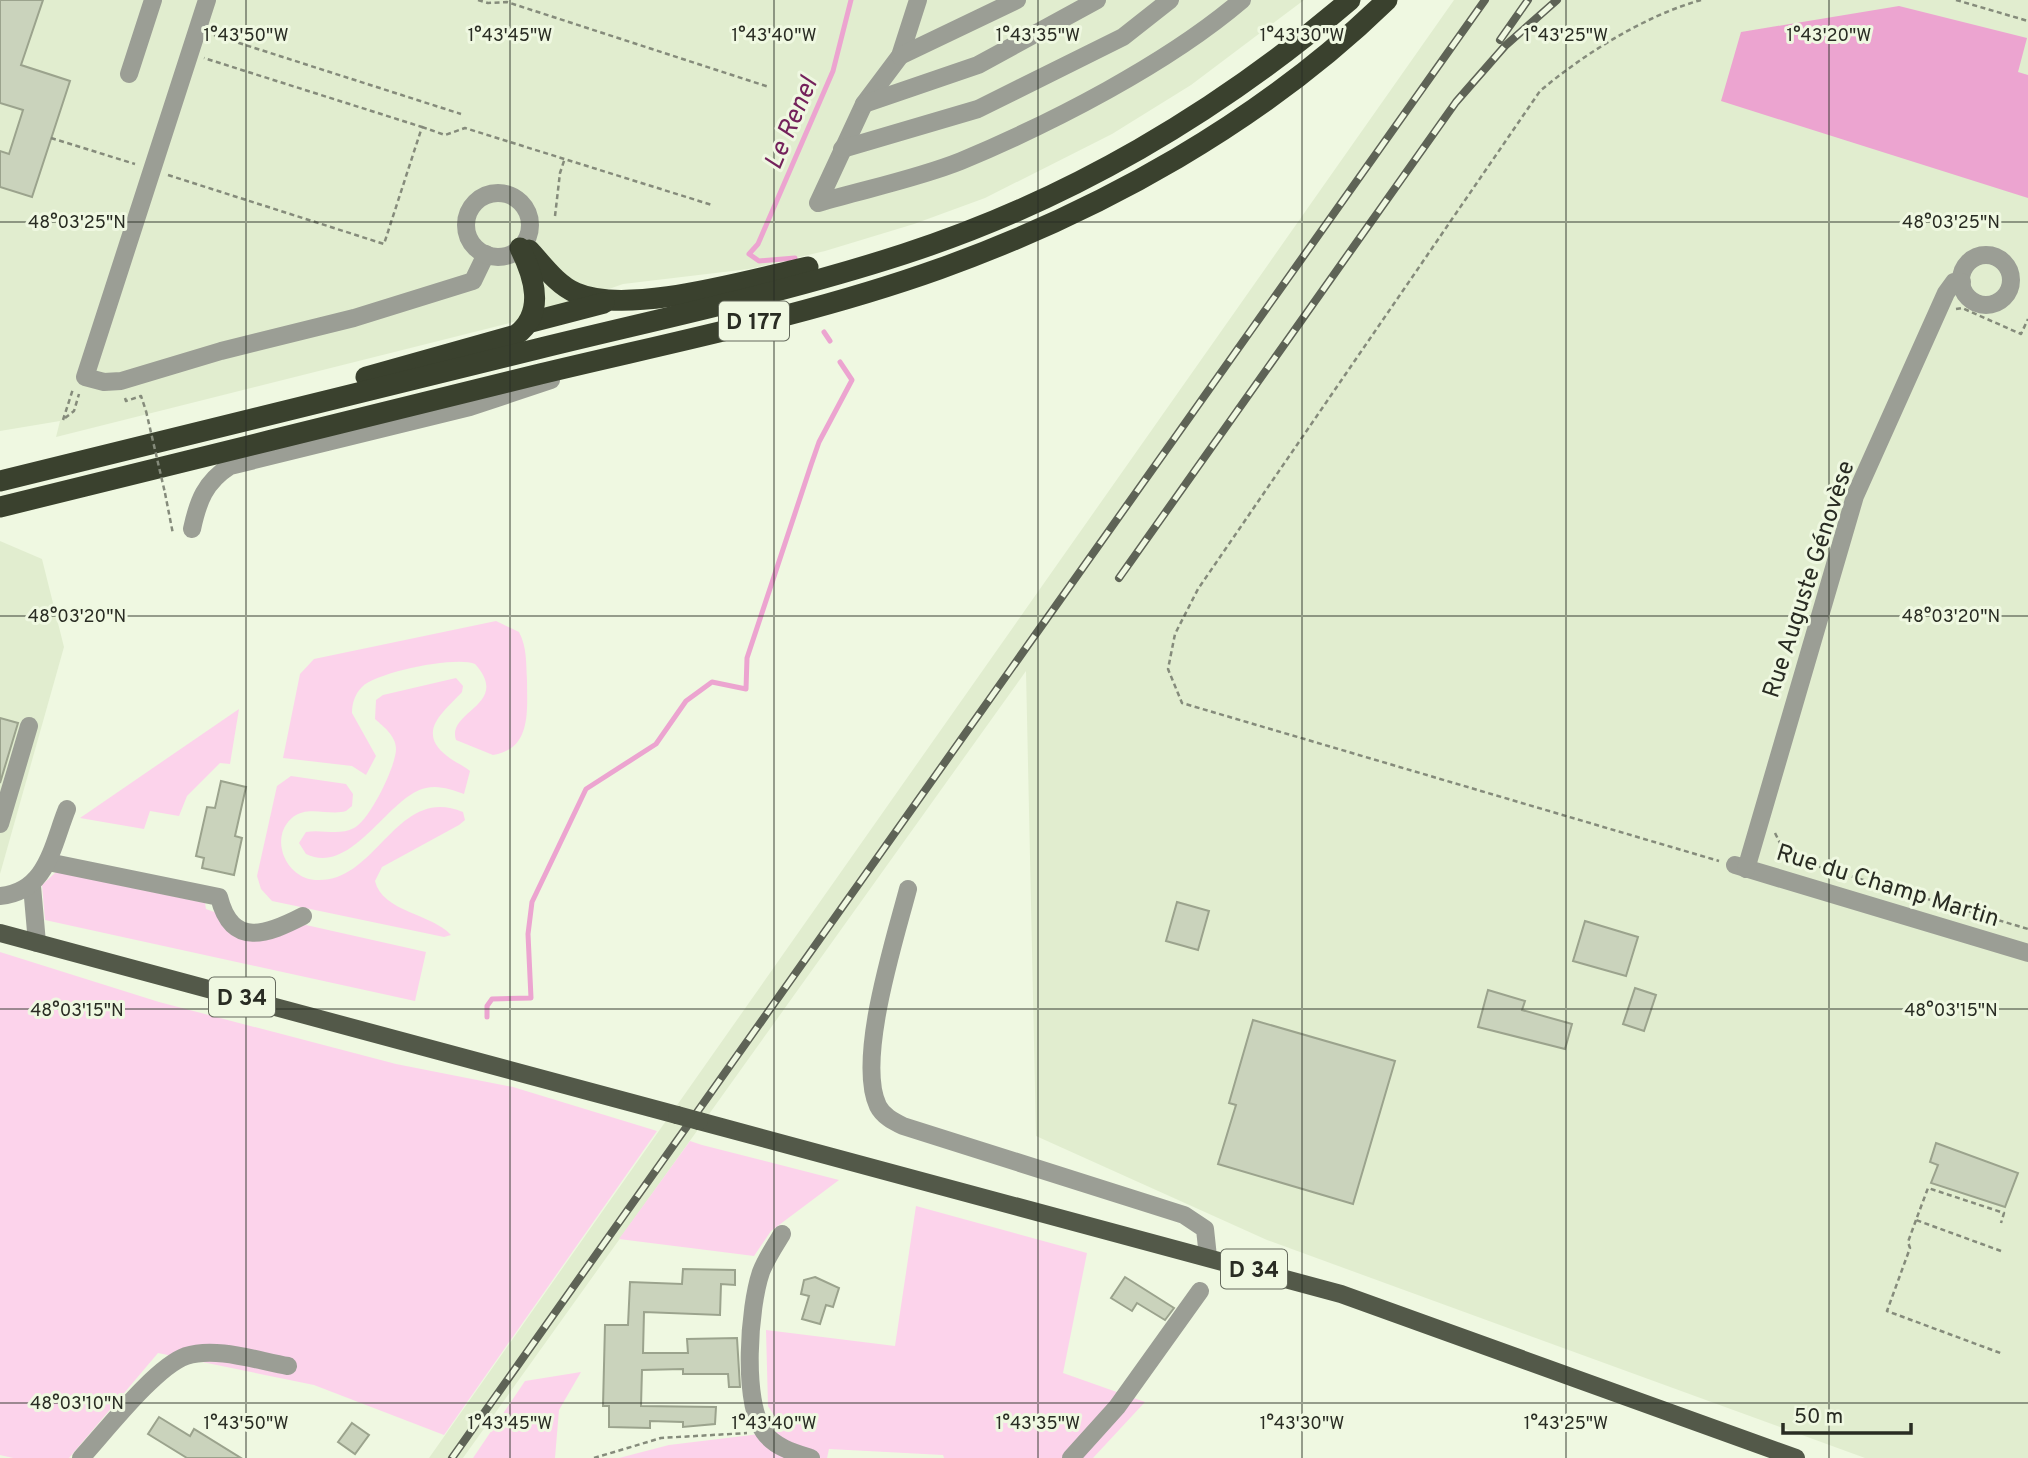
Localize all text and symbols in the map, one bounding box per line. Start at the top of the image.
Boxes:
text: 1°43'50"W [203,25,289,48]
text: 1°43'45"W [468,25,552,48]
text: 1°43'40"W [731,25,817,48]
text: 1°43'35"W [996,25,1080,48]
text: 1°43'30"W [1260,25,1344,48]
text: 1°43'25"W [1524,25,1608,48]
text: 1°43'20"W [1787,25,1871,48]
water label: Le Renel [758,72,827,175]
text: 48°03'25"N [28,212,126,235]
text: 48°03'25"N [1902,212,2000,235]
road number: D 177 [719,302,789,340]
street label: Rue Auguste Génovèse [1757,457,1862,702]
text: 48°03'20"N [28,606,126,629]
text: 48°03'20"N [1902,606,2000,629]
street label: Rue du Champ Martin [1772,839,2003,935]
road number: D 34 [209,978,275,1016]
text: 48°03'15"N [30,1000,124,1023]
text: 48°03'15"N [1904,1000,1998,1023]
road number: D 34 [1221,1250,1287,1288]
scale bar [1783,1392,1911,1436]
text: 48°03'10"N [30,1393,124,1416]
text: 50 m [1794,1404,1843,1431]
text: 1°43'50"W [203,1413,289,1436]
text: 1°43'45"W [468,1413,552,1436]
text: 1°43'40"W [731,1413,817,1436]
text: 1°43'35"W [996,1413,1080,1436]
text: 1°43'30"W [1260,1413,1344,1436]
text: 1°43'25"W [1524,1413,1608,1436]

